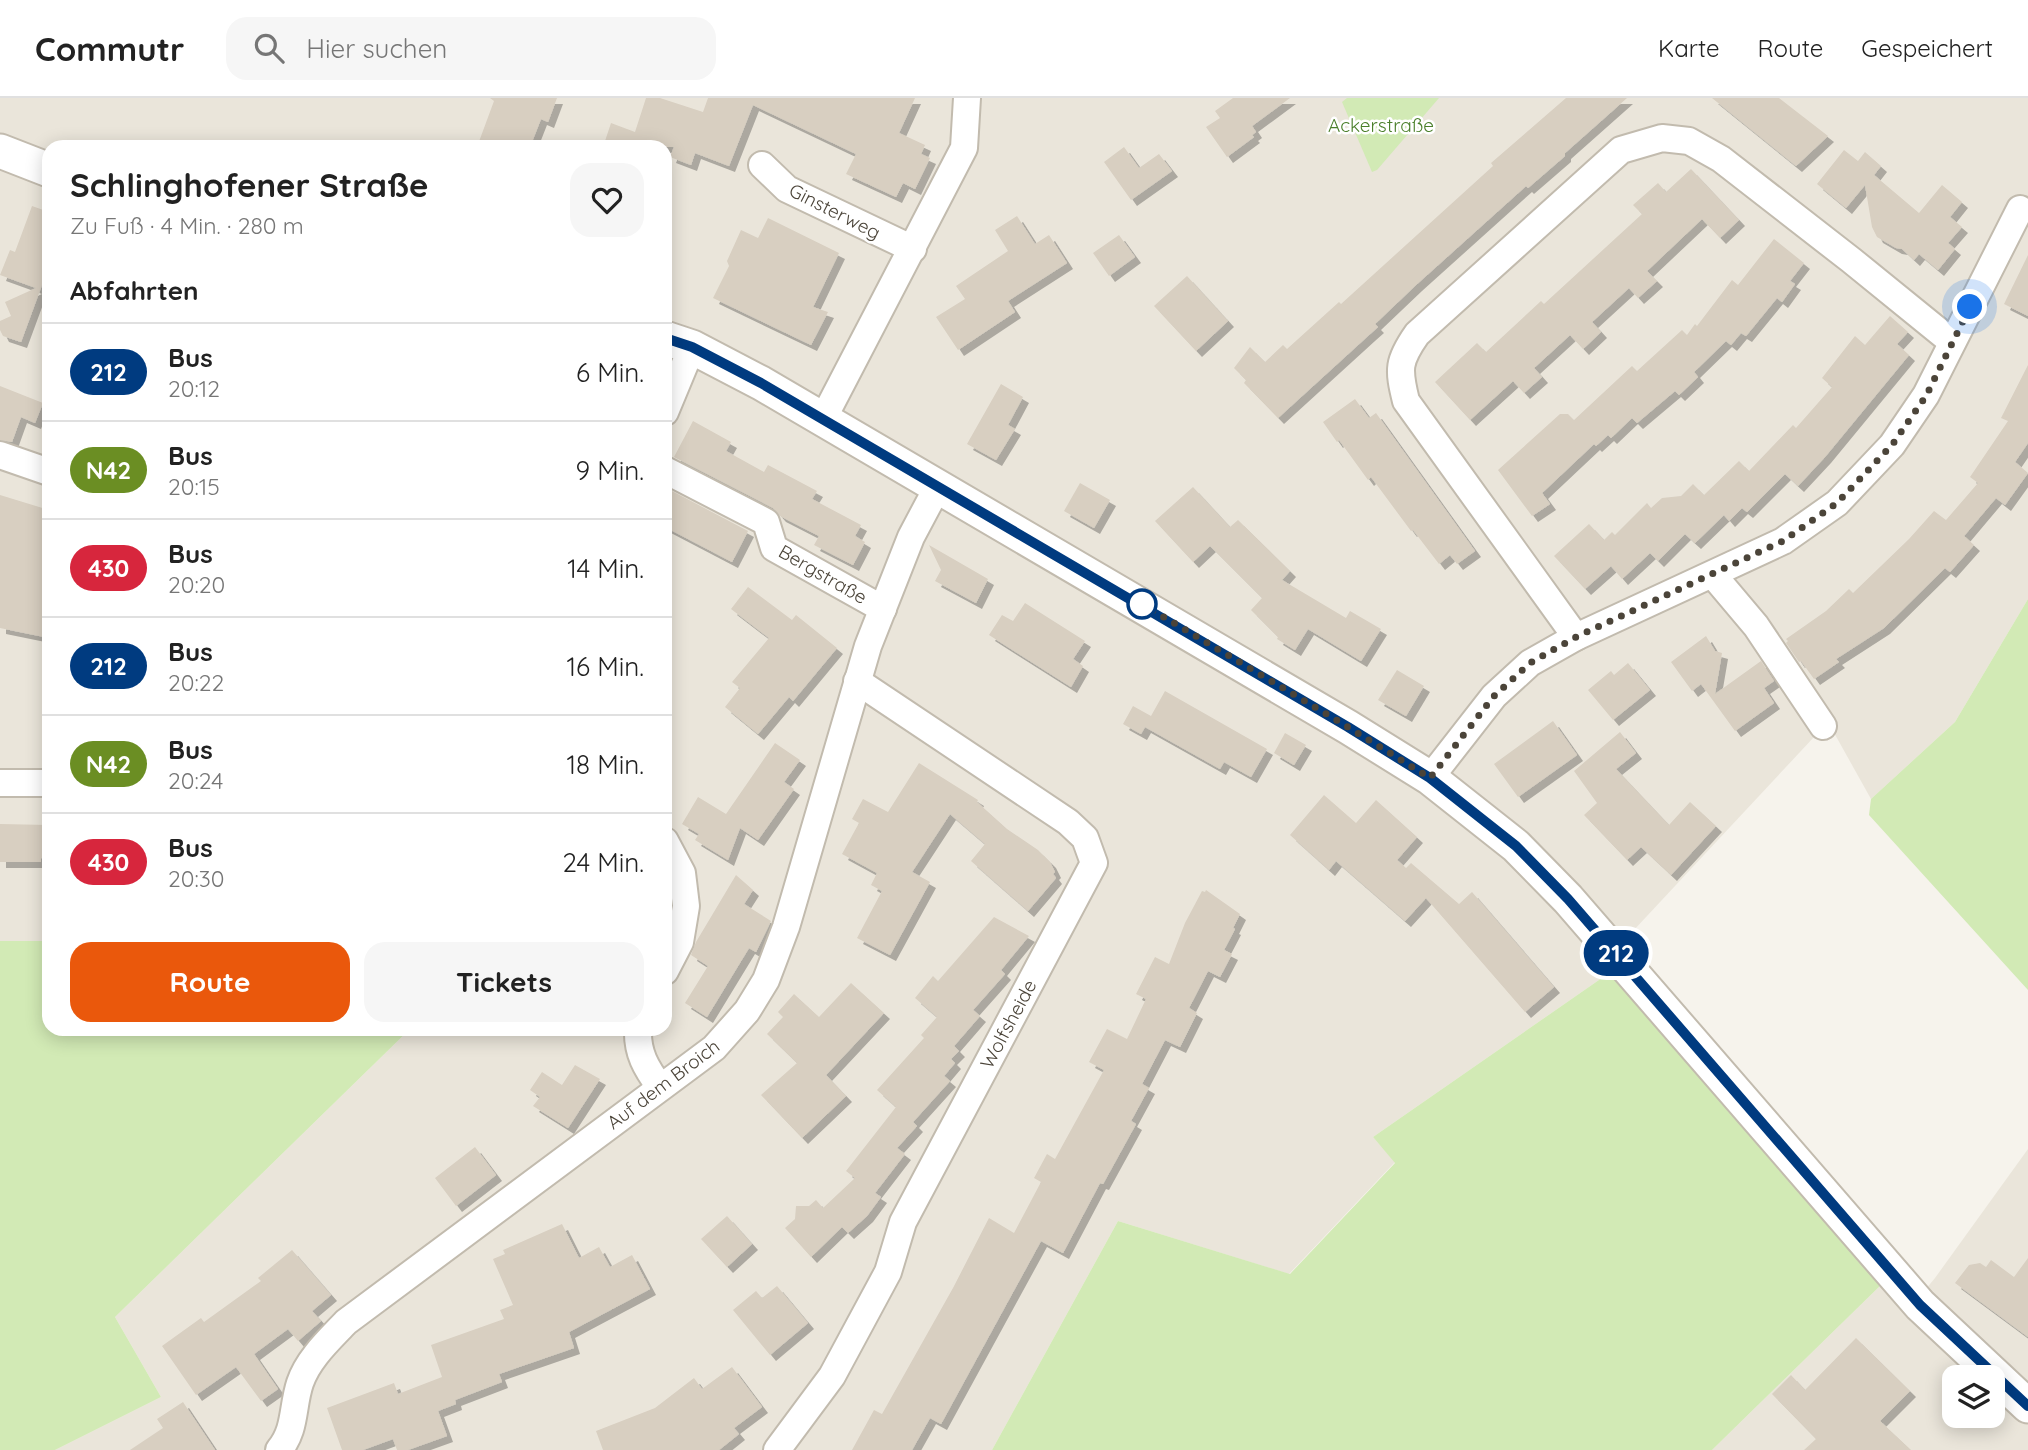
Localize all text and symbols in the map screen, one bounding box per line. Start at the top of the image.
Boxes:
search box [226,17,716,80]
text: Commutr [35,28,184,69]
icon: search [250,29,288,67]
text: Hier suchen [306,32,447,65]
text: Karte [1658,33,1720,63]
text: Route [1758,33,1823,63]
text: Gespeichert [1861,33,1993,63]
park label: Ackerstraße [1328,113,1434,137]
button: heart [570,163,644,237]
text: Schlinghofener Straße [70,164,428,205]
street label: Ginsterweg [785,178,885,244]
text: Zu Fuß · 4 Min. · 280 m [70,211,304,240]
text: Abfahrten [70,274,199,307]
your location [1952,289,1987,324]
text: Bus [168,341,213,374]
text: 6 Min. [576,356,644,389]
text: 212 [90,357,127,387]
text: 20:12 [168,374,220,403]
text: Bus [168,439,213,472]
text: 9 Min. [576,454,644,487]
text: N42 [86,455,131,485]
text: 20:15 [168,472,220,501]
text: Bus [168,537,213,570]
street label: Bergstraße [775,539,871,609]
text: 14 Min. [567,552,644,585]
text: 430 [88,553,129,583]
text: 20:20 [168,570,225,599]
unlabelled marker [1127,589,1157,619]
text: Bus [168,635,213,668]
text: 16 Min. [566,650,644,683]
text: 212 [90,651,127,681]
text: 20:22 [168,668,224,697]
text: Bus [168,733,213,766]
text: 18 Min. [566,748,644,781]
text: N42 [86,749,131,779]
text: 20:24 [168,766,223,795]
text: Bus [168,831,213,864]
text: 24 Min. [562,846,644,879]
text: 430 [88,847,129,877]
text: 20:30 [168,864,224,893]
line badge: 212 [1576,930,1656,976]
text: 212 [1598,938,1634,968]
button: Route [70,942,350,1022]
button: Tickets [364,942,644,1022]
street label: Wolfsheide [975,975,1041,1073]
street label: Auf dem Broich [602,1034,724,1134]
map controls [1942,1365,2005,1428]
button: layers [1942,1365,2005,1428]

